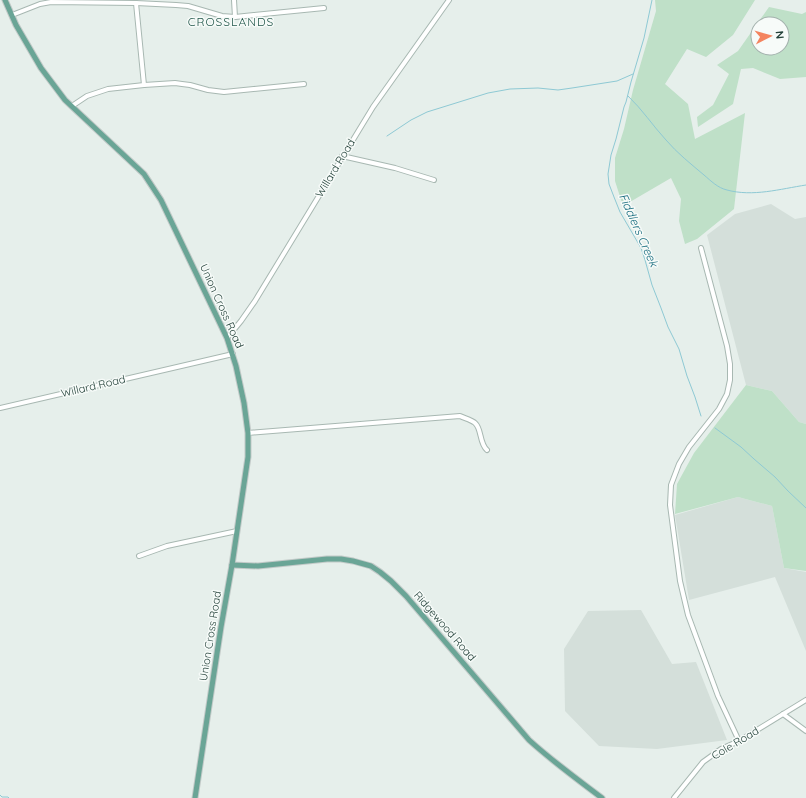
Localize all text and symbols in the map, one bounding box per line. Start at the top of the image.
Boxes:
district label: CROSSLANDS [188,14,274,29]
north arrow [750,16,790,56]
text: N [773,30,787,40]
street label: Willard Road [312,136,358,200]
water label: Fiddlers Creek [616,191,663,271]
street label: Union Cross Road [197,262,247,350]
street label: Willard Road [59,372,127,400]
street label: Ridgewood Road [411,588,479,664]
street label: Union Cross Road [196,590,224,682]
street label: Cole Road [709,723,761,763]

